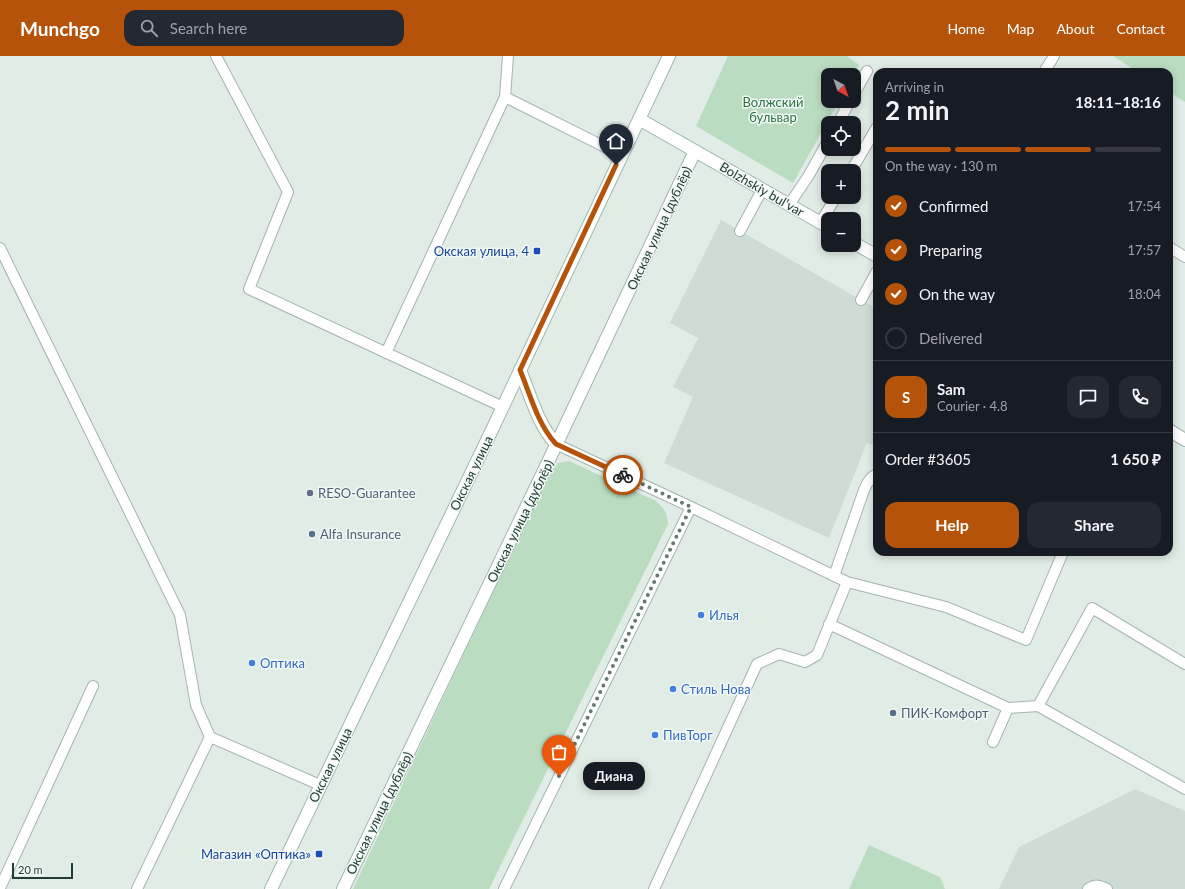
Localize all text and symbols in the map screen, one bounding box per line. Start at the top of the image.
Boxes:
search box [124,10,404,46]
text: Munchgo [20,17,100,40]
icon: search [138,17,160,39]
text: Search here [170,19,247,37]
text: Home [947,20,985,37]
text: Map [1007,20,1034,37]
text: About [1056,20,1094,37]
text: Contact [1116,20,1165,37]
north arrow [821,68,861,108]
map controls [821,68,861,252]
text: Arriving in [885,79,944,95]
text: 18:11–18:16 [1075,93,1161,111]
park label: Волжский бульвар [743,94,803,125]
text: 2 min [885,94,949,126]
button: locate [821,116,861,156]
pin [599,124,633,165]
icon: home [605,130,627,152]
street label: Bolzhskiy bul'var [717,158,807,220]
text: On the way · 130 m [885,158,997,174]
street label: Окская улица (дублёр) [623,163,695,293]
button: + [821,164,861,204]
icon: check [885,195,907,217]
text: Confirmed [919,197,988,215]
text: 17:54 [1128,198,1161,214]
button: − [821,212,861,252]
icon: check [885,239,907,261]
text: Preparing [919,241,982,259]
text: 17:57 [1128,242,1161,258]
place label: Окская улица, 4 [434,243,529,259]
marker: Окская улица, 4 [532,246,542,256]
icon: check [885,283,907,305]
text: On the way [919,285,995,303]
text: 18:04 [1128,286,1161,302]
text: Delivered [919,329,982,347]
button: chat [1067,376,1109,418]
button: phone [1119,376,1161,418]
text: Sam [937,380,965,398]
text: S [902,388,910,406]
text: Courier · 4.8 [937,398,1008,414]
street label: Окская улица [446,433,496,513]
text: Order #3605 [885,450,971,468]
text: 1 650 ₽ [1110,450,1161,468]
courier [603,455,643,495]
street label: Окская улица (дублёр) [483,457,557,585]
icon: bike [612,464,634,486]
place label: RESO-Guarantee [318,485,416,501]
marker: RESO-Guarantee [305,488,315,498]
button: Help [885,502,1019,548]
button: Share [1027,502,1161,548]
place label: Alfa Insurance [320,526,401,542]
marker: Alfa Insurance [307,529,317,539]
place label: Илья [709,607,739,623]
marker: Илья [696,610,706,620]
place label: Оптика [260,655,305,671]
marker: Оптика [247,658,257,668]
place label: Стиль Нова [681,681,751,697]
marker: Стиль Нова [668,684,678,694]
place label: ПИК-Комфорт [901,705,989,721]
marker: ПИК-Комфорт [888,708,898,718]
street label: Окская улица [305,725,355,805]
place label: ПивТорг [663,727,713,743]
marker: ПивТорг [650,730,660,740]
pin [542,735,576,776]
icon: bag [548,741,570,763]
street label: Окская улица (дублёр) [342,749,416,877]
callout: Диана [583,762,645,790]
text: Диана [595,768,633,784]
place label: Магазин «Оптика» [201,846,311,862]
marker: Магазин «Оптика» [314,849,324,859]
scale bar [12,861,73,880]
text: 20 m [18,863,43,876]

